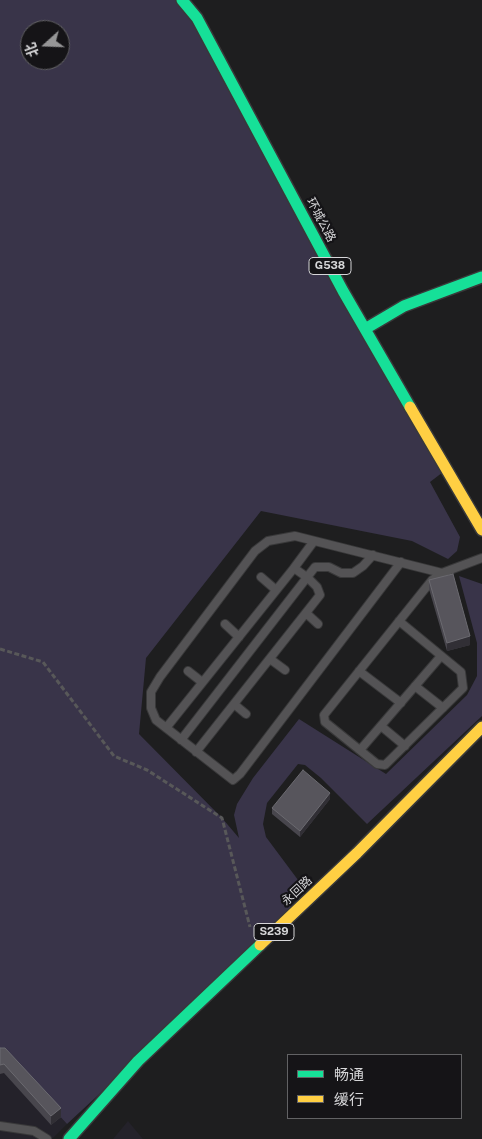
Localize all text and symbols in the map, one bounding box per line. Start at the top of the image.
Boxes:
north arrow [20,20,70,70]
text: 北 [22,40,42,59]
street label: 环城公路 [303,195,339,245]
road number: G538 [309,258,351,274]
street label: 永回路 [279,873,315,909]
road number: S239 [254,924,294,940]
legend [287,1054,462,1119]
text: 畅通 [334,1066,364,1083]
text: 缓行 [334,1091,364,1108]

